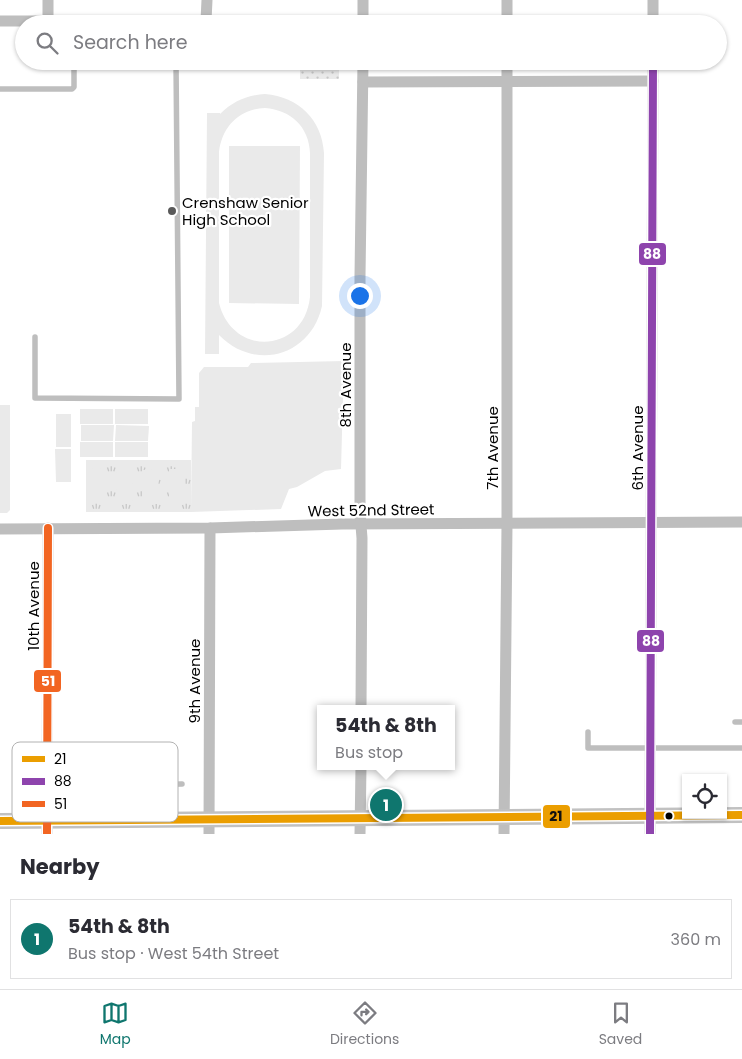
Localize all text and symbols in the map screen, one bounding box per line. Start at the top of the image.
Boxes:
search box [15,15,727,70]
icon: search [33,29,61,57]
text: Search here [73,29,187,56]
place label: Crenshaw Senior High School [182,192,309,230]
marker: Crenshaw Senior High School [166,205,178,217]
line badge: 88 [638,242,667,266]
text: 88 [643,244,661,264]
your location [347,283,373,309]
street label: 8th Avenue [335,343,356,427]
street label: 7th Avenue [482,406,503,490]
street label: 6th Avenue [627,406,648,490]
street label: West 52nd Street [307,498,435,522]
street label: 10th Avenue [23,561,44,651]
line badge: 88 [636,629,665,653]
text: 88 [642,631,660,651]
street label: 9th Avenue [184,639,205,723]
line badge: 51 [33,669,62,693]
text: 51 [41,671,55,691]
popup [317,705,455,770]
text: 54th & 8th [335,712,437,739]
text: Bus stop [335,741,403,764]
legend [12,742,178,822]
text: 21 [54,749,67,769]
text: 88 [54,771,72,791]
map controls [682,774,727,819]
button: locate [682,774,727,819]
pin: 1 [370,786,402,824]
text: 51 [54,794,67,814]
line badge: 21 [542,804,571,829]
text: 21 [549,806,563,826]
unlabelled marker [664,811,674,821]
text: Nearby [20,852,100,881]
text: 54th & 8th [68,913,170,940]
text: 1 [34,928,40,951]
text: 360 m [671,928,721,951]
text: Bus stop · West 54th Street [68,942,279,965]
tab: Map [100,999,131,1050]
tab: Directions [330,999,399,1050]
tab: Saved [599,999,642,1050]

